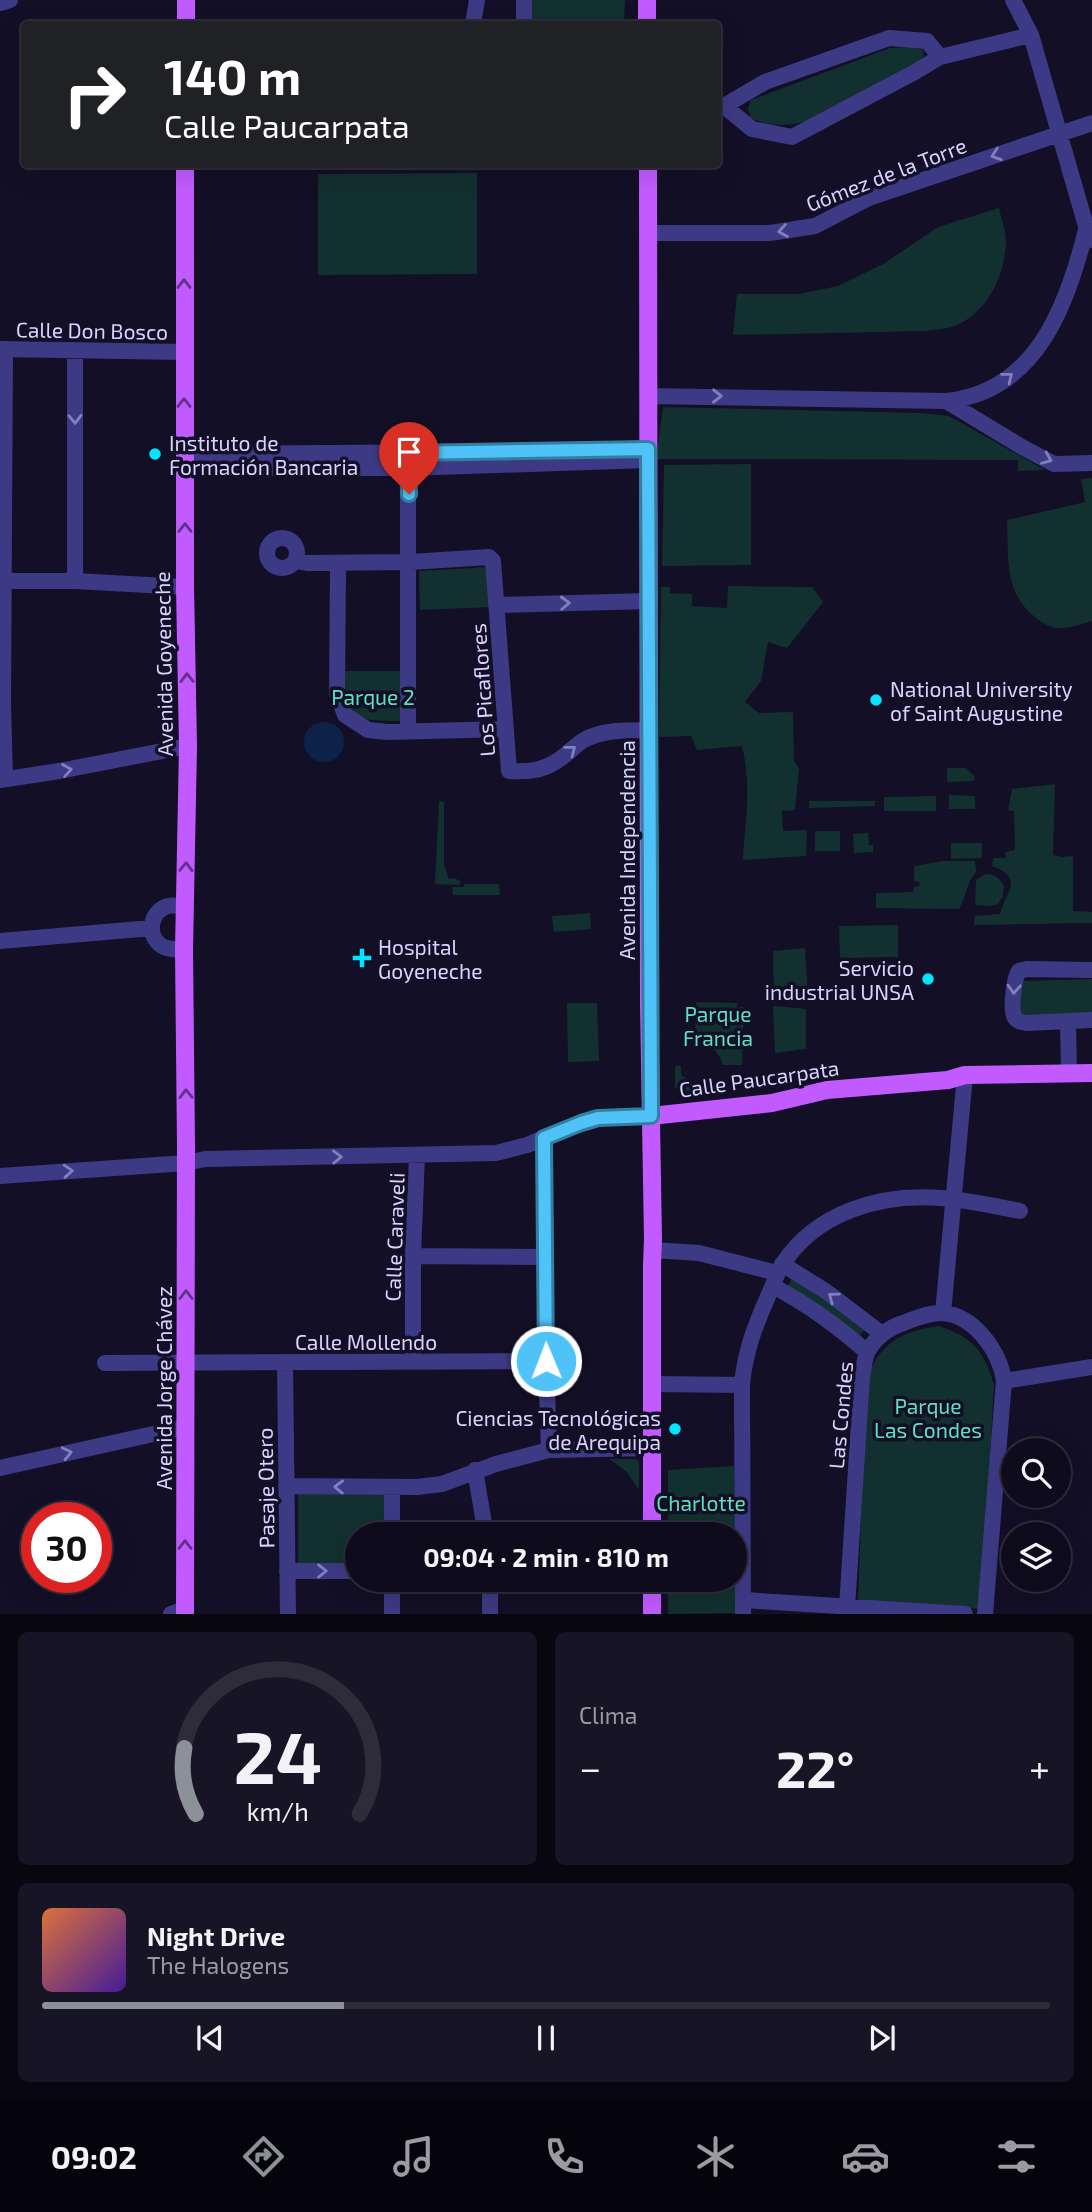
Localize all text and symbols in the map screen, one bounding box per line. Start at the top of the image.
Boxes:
text: 140 m [164,46,301,105]
icon: right [49,49,140,140]
text: Calle Paucarpata [164,106,410,144]
street label: Gómez de la Torre [802,132,970,216]
one-way arrow [990,147,1002,161]
one-way arrow [777,223,788,238]
one-way arrow [176,278,192,289]
street label: Calle Don Bosco [16,316,168,344]
one-way arrow [1001,372,1013,385]
one-way arrow [712,389,723,404]
one-way arrow [176,397,192,408]
one-way arrow [67,414,83,425]
pin [379,422,439,494]
place label: Instituto de Formación Bancaria [169,430,358,479]
icon: arrive [390,433,428,471]
marker: Instituto de Formación Bancaria [147,446,163,462]
one-way arrow [1040,451,1052,465]
one-way arrow [177,522,193,532]
street label: Avenida Goyeneche [149,571,177,757]
one-way arrow [560,596,571,611]
street label: Los Picaflores [465,623,499,757]
one-way arrow [179,672,194,683]
place label: National University of Saint Augustine [890,676,1073,725]
park label: Parque 2 [331,684,415,709]
marker: National University of Saint Augustine [868,692,884,708]
street label: Avenida Independencia [614,740,639,960]
one-way arrow [564,745,576,758]
one-way arrow [61,763,73,778]
one-way arrow [178,861,193,872]
place label: Hospital Goyeneche [378,934,482,983]
marker: Hospital Goyeneche [352,948,372,968]
place label: Servicio industrial UNSA [765,955,914,1004]
marker: Servicio industrial UNSA [920,971,936,987]
one-way arrow [1007,984,1022,995]
park label: Parque Francia [683,1001,753,1050]
street label: Calle Paucarpata [677,1054,841,1102]
one-way arrow [178,1089,193,1100]
one-way arrow [332,1149,343,1165]
one-way arrow [63,1164,74,1179]
street label: Calle Caraveli [379,1172,409,1302]
street label: Avenida Jorge Chávez [151,1286,176,1490]
one-way arrow [178,1289,194,1299]
one-way arrow [828,1293,841,1305]
position arrow [509,1324,583,1398]
street label: Calle Mollendo [295,1329,437,1354]
street label: Las Condes [823,1360,857,1470]
park label: Parque Las Condes [874,1393,982,1442]
place label: Ciencias Tecnológicas de Arequipa [455,1405,661,1454]
marker: Ciencias Tecnológicas de Arequipa [667,1421,683,1437]
street label: Pasaje Otero [251,1427,280,1549]
map controls [1001,1438,1071,1592]
button: search [1001,1438,1071,1508]
one-way arrow [60,1446,72,1461]
one-way arrow [334,1479,345,1494]
park label: Charlotte [656,1490,746,1515]
speed limit sign: 30 [21,1502,112,1593]
button: layers [1001,1522,1071,1592]
one-way arrow [177,1540,193,1550]
text: 09:04 · 2 min · 810 m [423,1541,669,1572]
one-way arrow [317,1563,328,1579]
text: Clima [579,1701,637,1729]
text: 24 [233,1712,322,1800]
text: 22° [776,1736,854,1798]
text: − [579,1744,601,1790]
text: + [1029,1744,1050,1790]
text: km/h [246,1796,309,1826]
text: Night Drive [147,1920,285,1951]
text: The Halogens [147,1951,289,1979]
icon: previous [191,2019,229,2057]
icon: pause [527,2019,565,2057]
icon: next [863,2019,901,2057]
icon: directions [239,2132,288,2181]
icon: music [389,2132,438,2181]
icon: phone [540,2132,589,2181]
icon: climate [691,2132,740,2181]
icon: car [841,2132,890,2181]
icon: filters [992,2132,1041,2181]
text: 09:02 [51,2137,137,2175]

